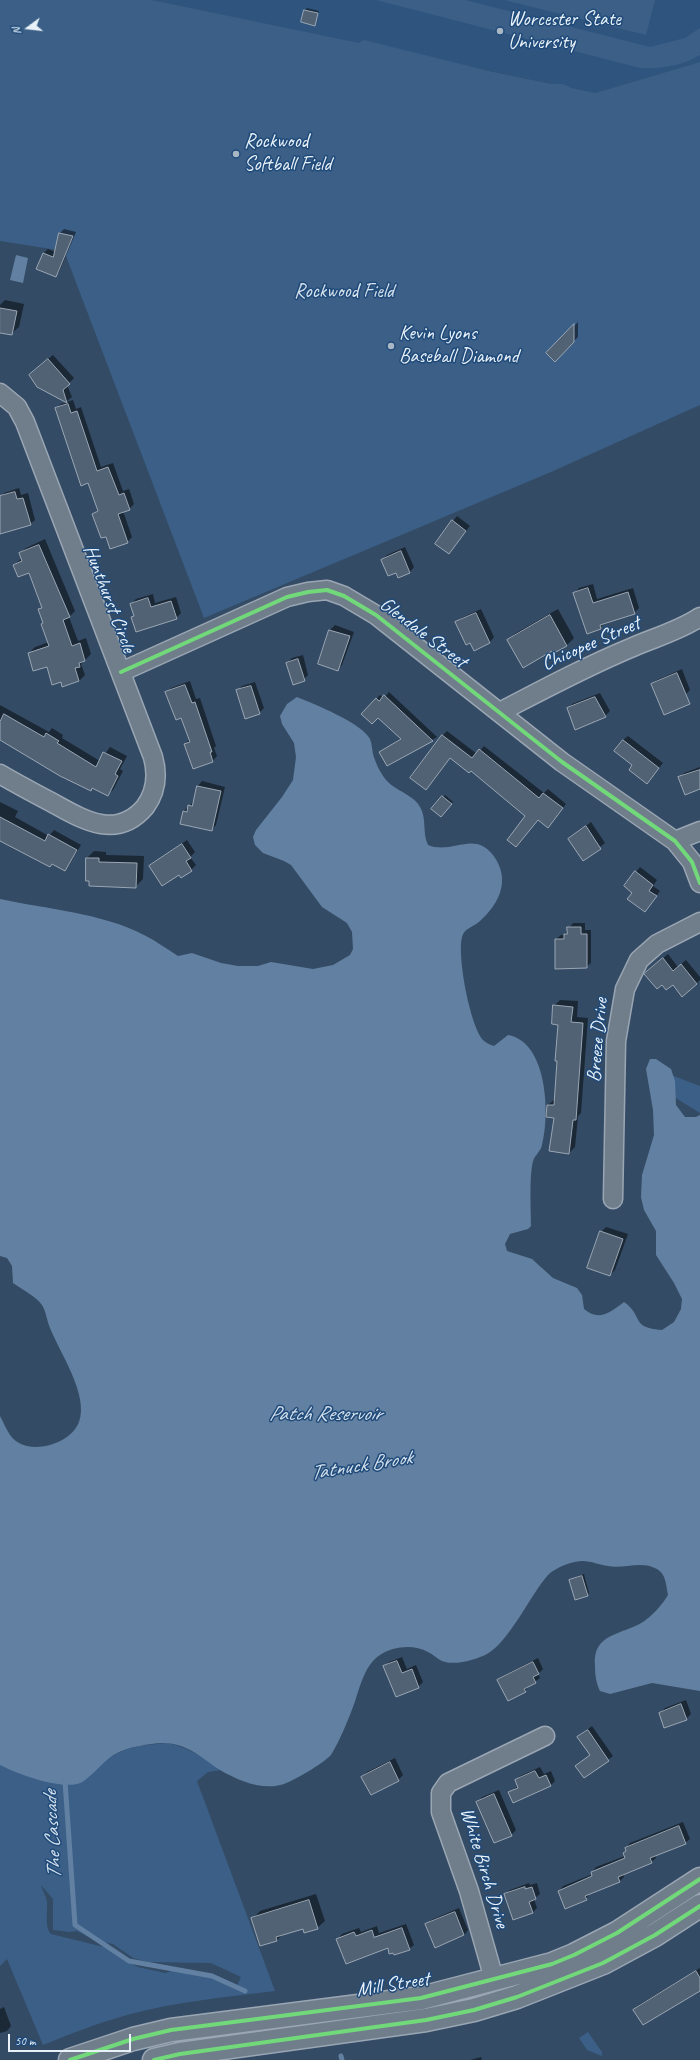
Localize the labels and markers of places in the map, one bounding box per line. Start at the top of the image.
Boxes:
place label: Worcester State University [508,8,621,55]
marker: Worcester State University [495,26,505,36]
place label: Rockwood Softball Field [244,130,331,177]
marker: Rockwood Softball Field [231,149,241,159]
place label: Kevin Lyons Baseball Diamond [399,322,519,369]
marker: Kevin Lyons Baseball Diamond [386,341,396,351]

